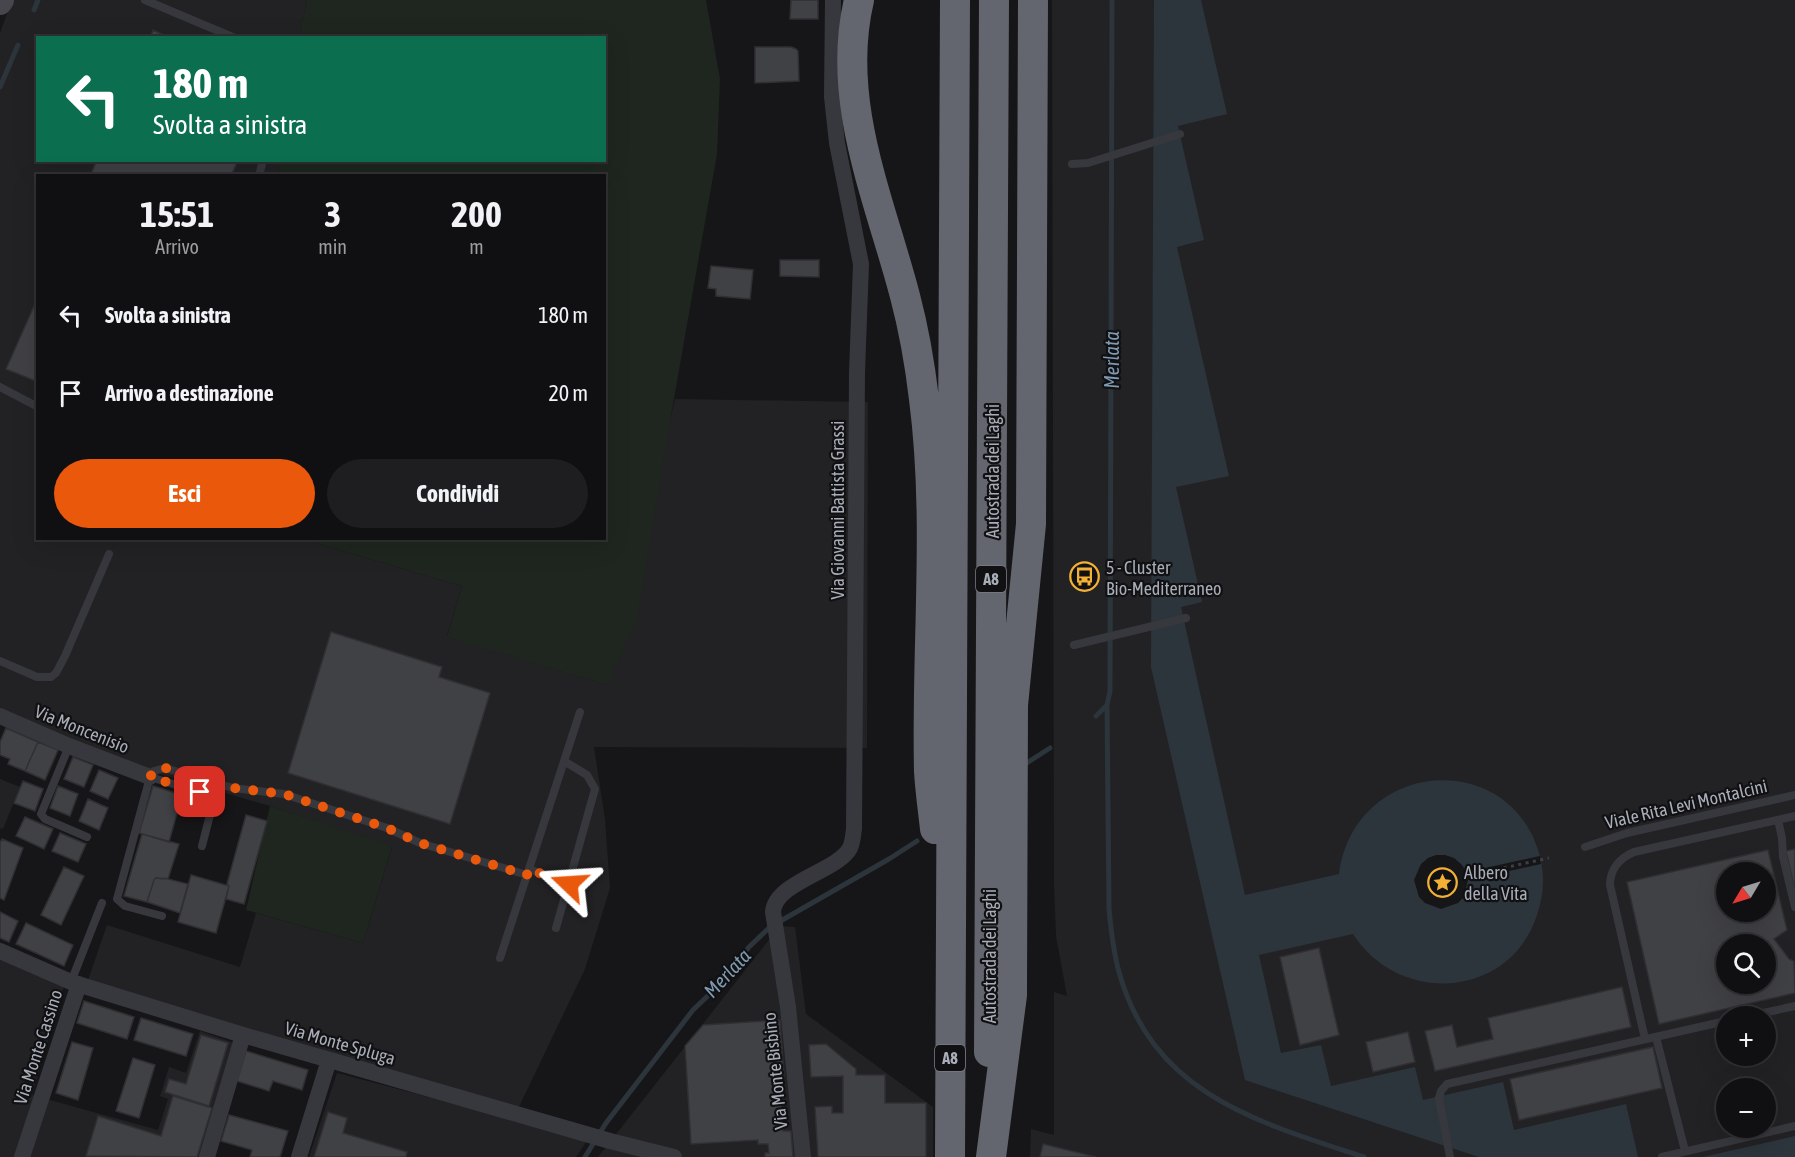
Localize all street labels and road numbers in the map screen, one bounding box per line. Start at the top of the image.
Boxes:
street label: Autostrada dei Laghi [982,404,1003,538]
street label: Via Giovanni Battista Grassi [827,421,848,599]
road number: A8 [976,566,1006,592]
street label: Via Moncenisio [32,701,132,757]
street label: Viale Rita Levi Montalcini [1603,775,1769,833]
street label: Autostrada dei Laghi [979,889,1000,1023]
street label: Via Monte Cassino [10,987,66,1107]
street label: Via Monte Bisbino [758,1011,792,1131]
street label: Via Monte Spluga [282,1017,398,1069]
road number: A8 [935,1045,965,1071]

